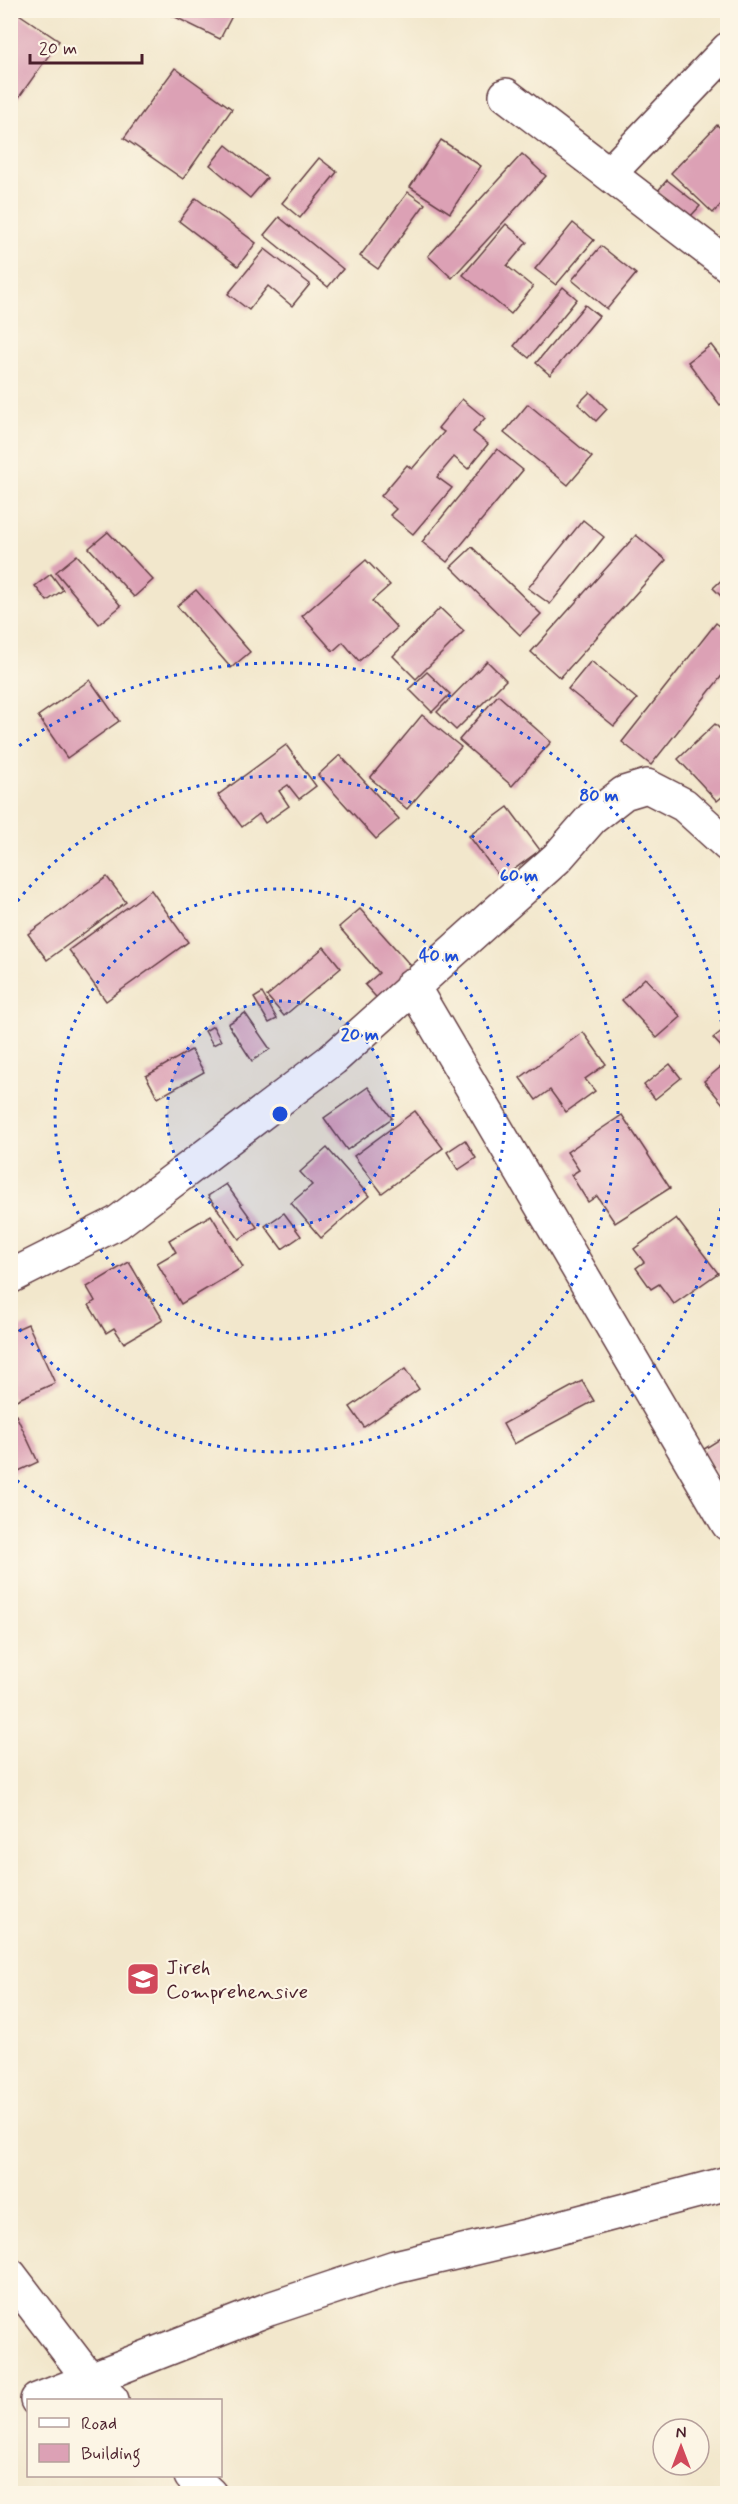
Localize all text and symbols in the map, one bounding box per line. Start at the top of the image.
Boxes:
scale bar [30,27,142,65]
text: 20 m [39,37,77,61]
text: 80 m [579,784,619,808]
text: 60 m [500,864,538,888]
text: 40 m [419,944,459,968]
text: 20 m [341,1023,379,1047]
centre of rings [270,1104,290,1124]
place label: Jireh Comprehensive [166,1954,308,2006]
school or university icon: Jireh Comprehensive [125,1961,161,1997]
legend [27,2399,222,2477]
text: Road [81,2412,117,2436]
north arrow [651,2417,711,2477]
text: N [676,2423,686,2444]
text: Building [81,2442,141,2468]

